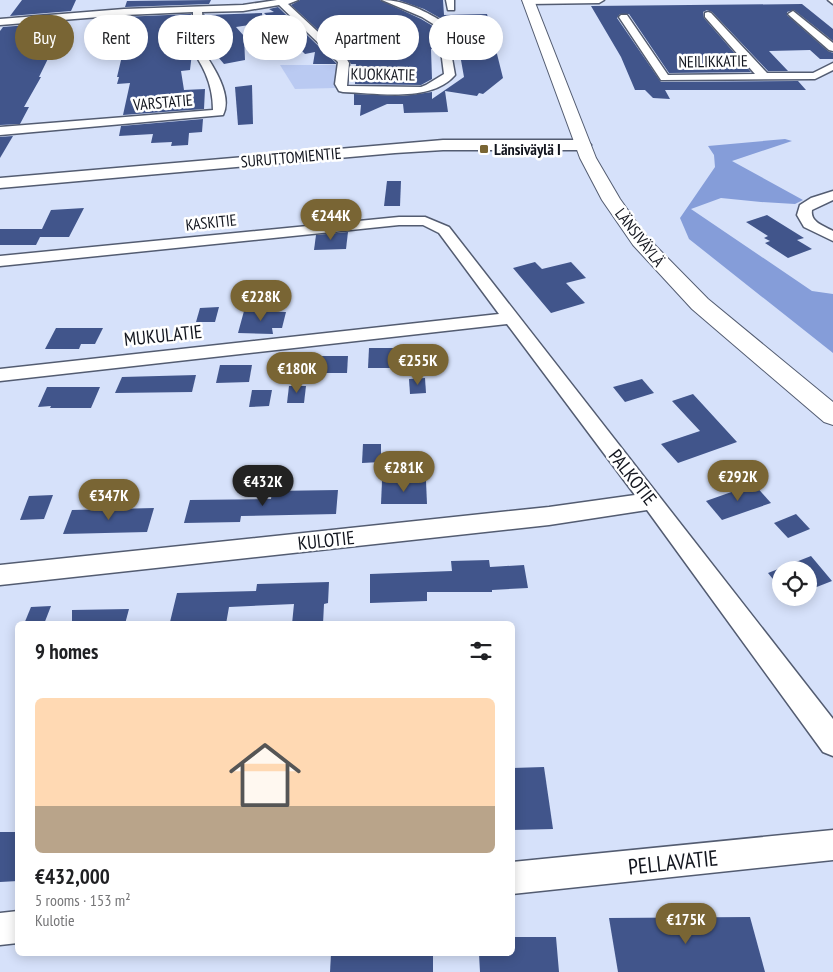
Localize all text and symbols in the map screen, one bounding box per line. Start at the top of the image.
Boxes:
chip: Buy [15,15,74,60]
chip: Rent [84,15,148,60]
chip: Filters [158,15,233,60]
chip: New [243,15,307,60]
chip: Apartment [317,15,419,60]
chip: House [429,15,503,60]
street label: NEILIKKATIE [678,50,748,72]
street label: KUOKKATIE [350,63,416,85]
street label: VARSTATIE [131,89,194,115]
place label: Länsiväylä I [494,139,561,159]
street label: SURUTTOMIENTIE [240,143,342,171]
marker: Länsiväylä I [478,143,490,155]
pin: €244K [296,198,366,241]
street label: LÄNSIVÄYLÄ [611,204,669,270]
text: €244K [312,205,350,225]
street label: KASKITIE [184,209,238,235]
pin: €228K [226,280,296,322]
text: €228K [242,286,280,306]
street label: MUKULATIE [123,319,203,351]
pin: €255K [383,344,453,386]
text: €255K [399,350,437,370]
pin: €180K [262,352,332,394]
text: €180K [278,358,316,378]
street label: PALKOTIE [604,444,662,510]
pin: €281K [369,450,439,493]
text: €281K [385,457,423,477]
pin: €292K [703,460,773,502]
pin: €432K [228,464,298,507]
text: €292K [719,466,757,486]
text: €432K [244,471,282,491]
pin: €347K [74,478,144,521]
text: €347K [90,485,128,505]
street label: KULOTIE [296,525,356,555]
map controls [772,561,817,606]
button: locate [772,561,817,606]
icon: filters [467,637,495,665]
text: 9 homes [35,638,98,665]
icon: home [220,730,310,820]
street label: PELLAVATIE [627,843,719,881]
text: €432,000 [35,863,110,890]
text: 5 rooms · 153 m² [35,890,131,910]
pin: €175K [651,902,721,945]
text: €175K [667,909,705,929]
text: Kulotie [35,910,75,930]

